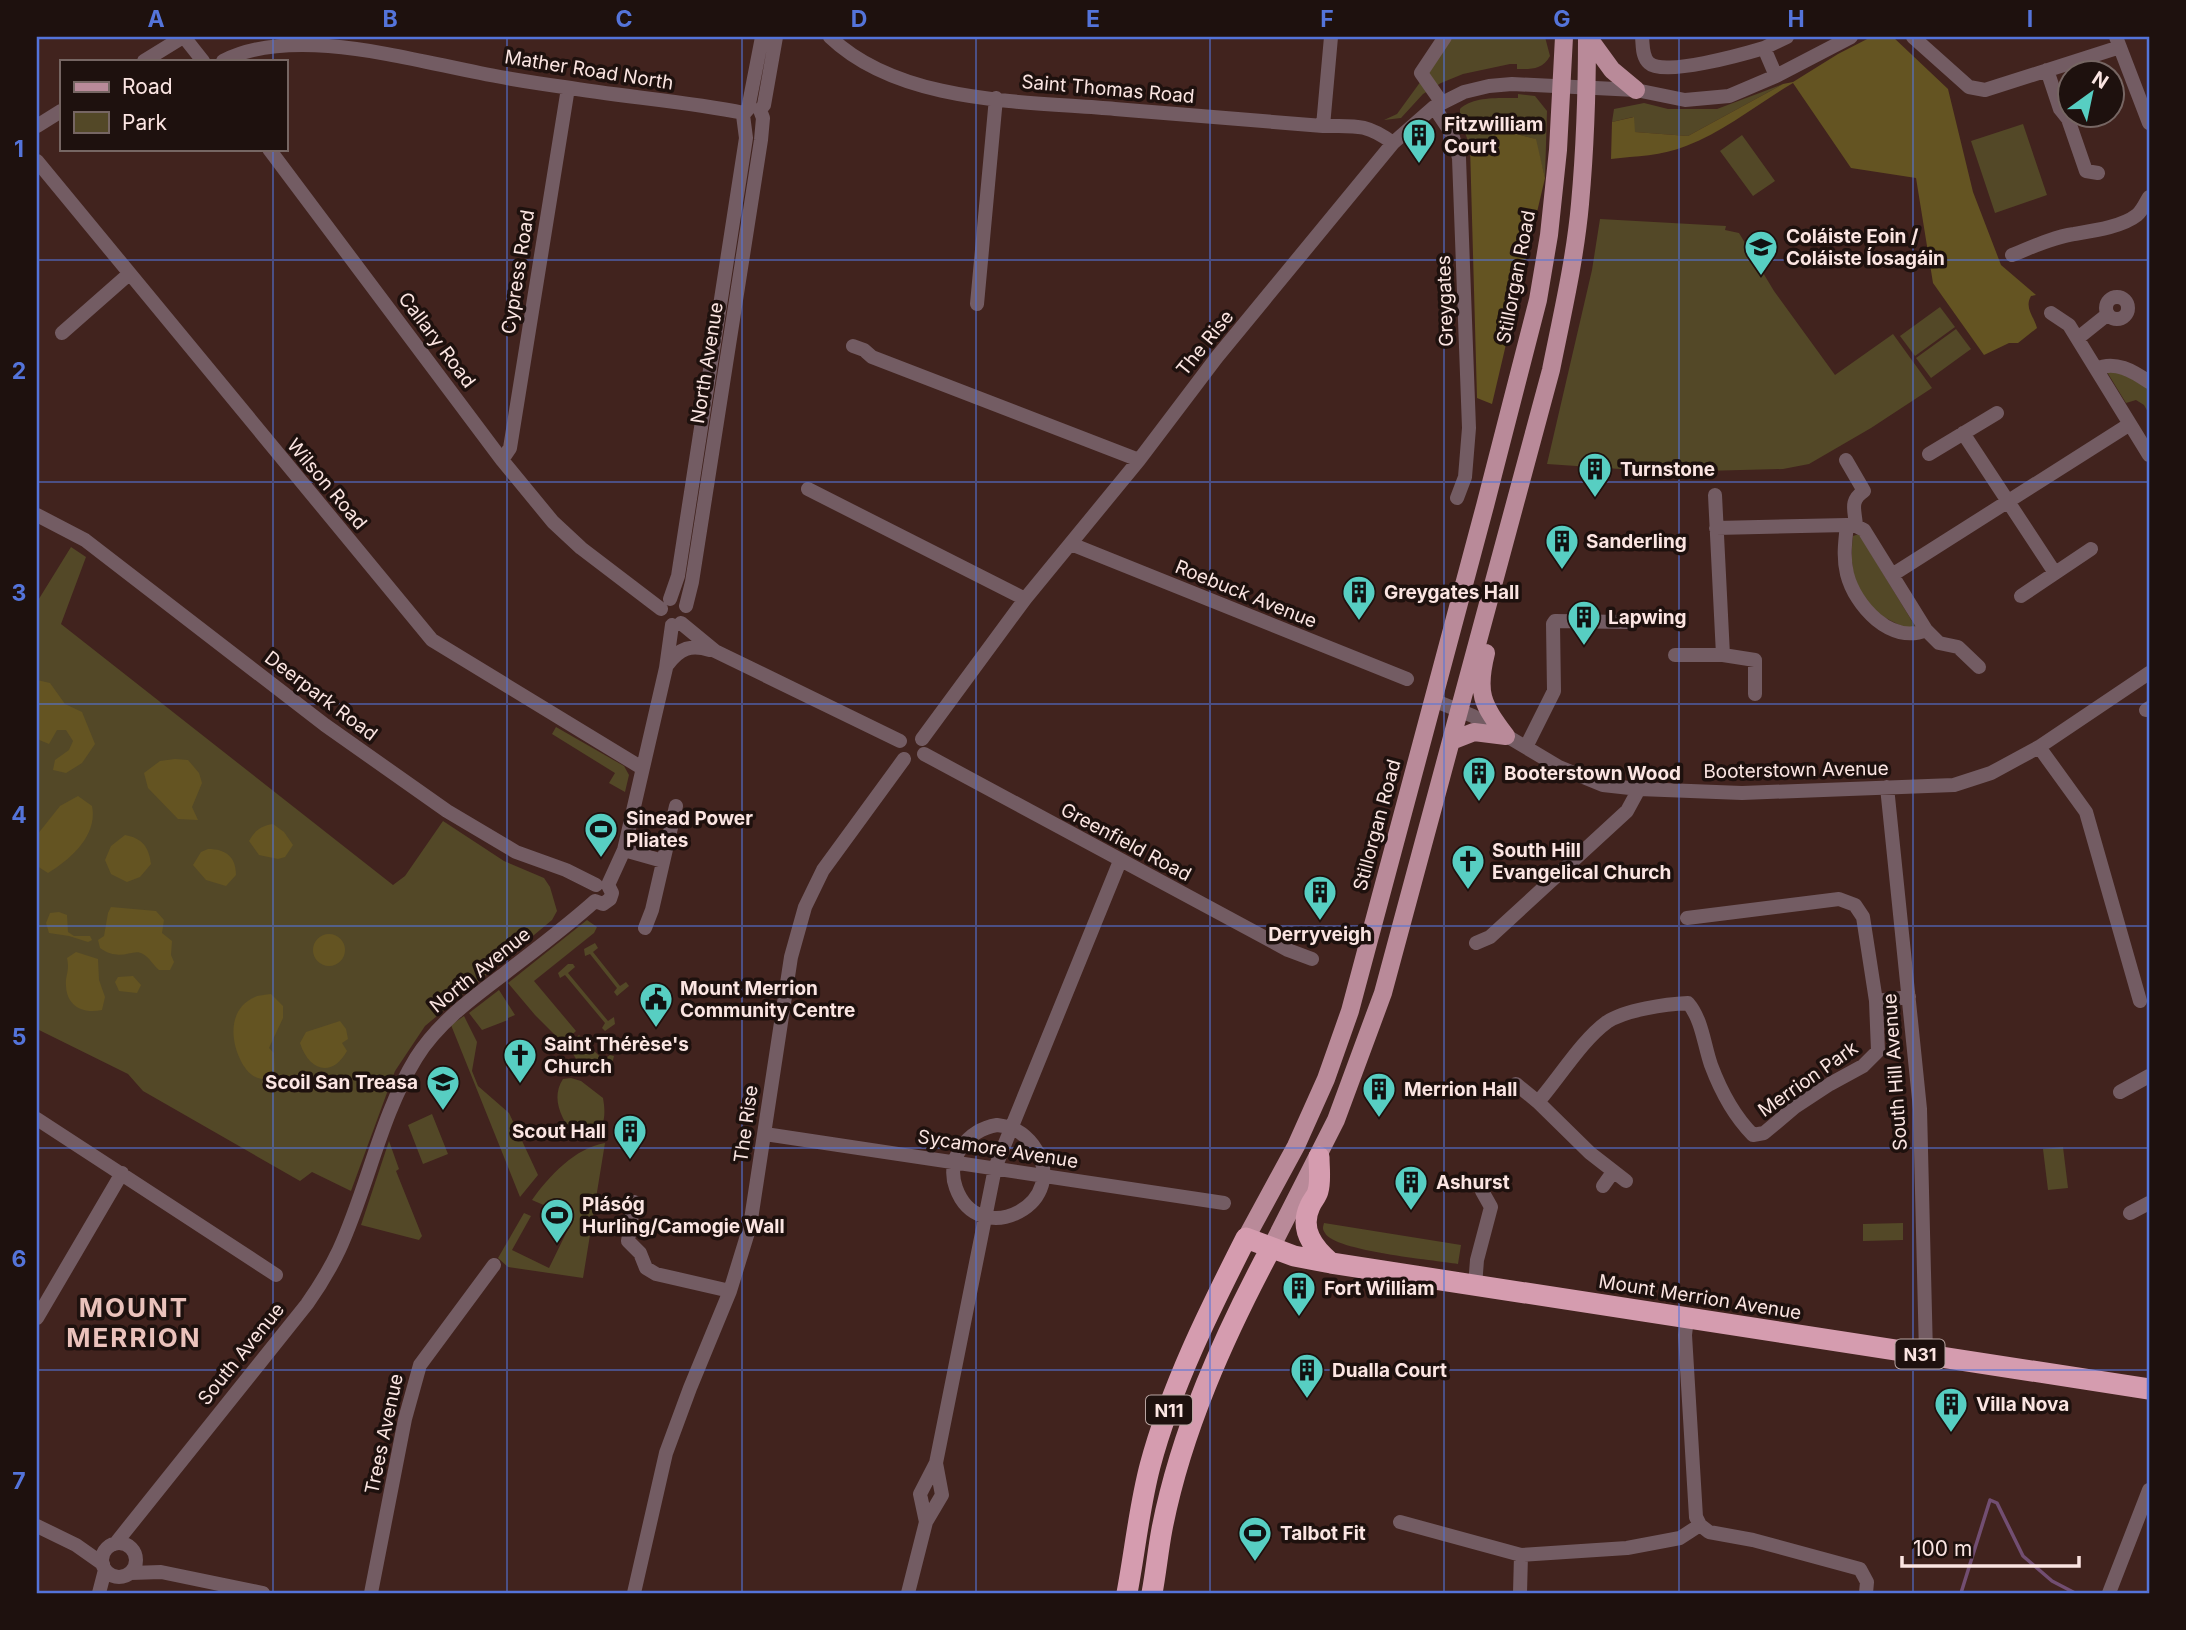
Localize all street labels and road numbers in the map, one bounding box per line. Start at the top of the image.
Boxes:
street label: Mather Road North [503,45,675,95]
street label: Saint Thomas Road [1020,70,1196,108]
street label: Cypress Road [497,208,539,336]
street label: Stillorgan Road [1492,208,1540,346]
street label: Greygates [1432,255,1458,347]
street label: Callary Road [394,288,480,392]
street label: North Avenue [686,301,728,425]
street label: The Rise [1172,306,1238,380]
street label: Wilson Road [282,434,372,534]
street label: Roebuck Avenue [1172,555,1320,633]
street label: Deerpark Road [260,646,382,746]
street label: Stillorgan Road [1348,757,1406,893]
street label: Booterstown Avenue [1703,757,1889,783]
street label: Greenfield Road [1057,798,1195,886]
street label: North Avenue [425,922,535,1018]
street label: South Hill Avenue [1878,993,1912,1151]
street label: Merrion Park [1754,1036,1863,1122]
street label: The Rise [729,1084,763,1164]
street label: Sycamore Avenue [916,1125,1080,1173]
street label: Mount Merrion Avenue [1597,1270,1803,1324]
street label: South Avenue [193,1298,289,1410]
road number: N31 [1896,1339,1944,1368]
street label: Trees Avenue [360,1372,408,1496]
road number: N11 [1146,1395,1192,1424]

